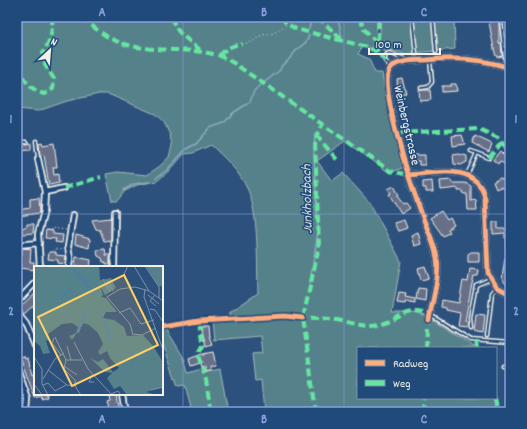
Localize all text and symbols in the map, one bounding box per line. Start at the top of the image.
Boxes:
text: A [98,4,106,23]
text: B [261,4,267,23]
text: C [421,4,428,23]
north arrow [30,30,70,70]
scale bar [369,30,440,56]
text: N [48,34,60,51]
text: 100 m [375,37,402,54]
street label: Weinbergstrasse [387,84,424,168]
text: 1 [10,111,13,130]
text: 1 [515,111,518,130]
water label: Junkholzbach [297,164,319,234]
inset map [34,266,163,395]
text: 2 [8,303,14,322]
text: 2 [513,303,519,322]
legend [357,347,497,399]
text: Radweg [393,356,428,373]
text: Weg [393,376,410,393]
text: A [98,411,106,429]
text: B [261,411,267,429]
text: C [421,411,428,429]

